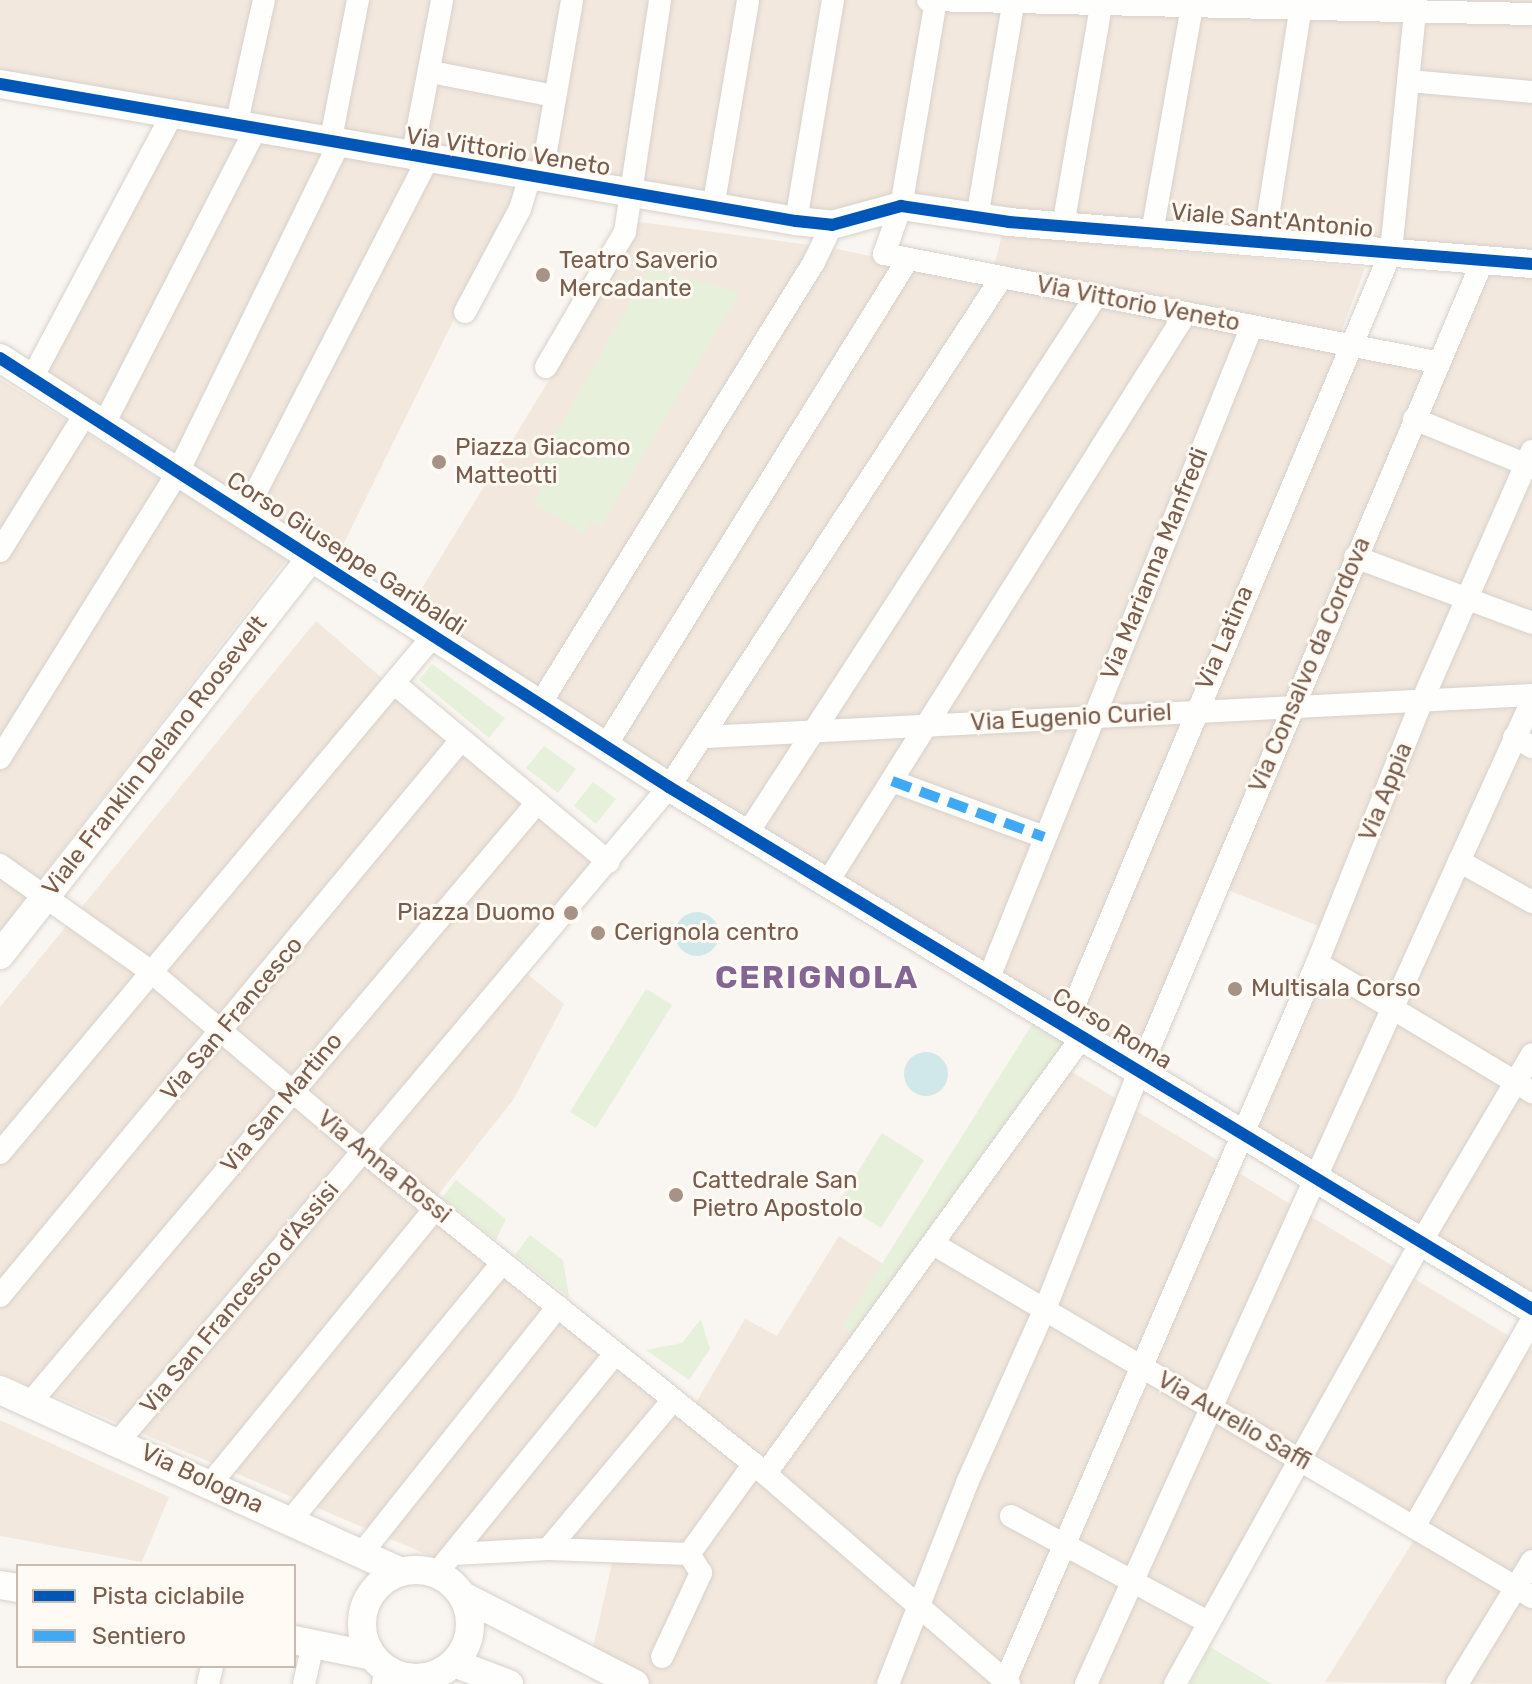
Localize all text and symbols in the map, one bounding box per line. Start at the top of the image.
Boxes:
street label: Via Vittorio Veneto [403,121,613,183]
street label: Viale Sant'Antonio [1170,198,1374,244]
place label: Teatro Saverio Mercadante [559,247,718,303]
marker: Teatro Saverio Mercadante [534,266,552,284]
street label: Via Vittorio Veneto [1033,270,1243,338]
place label: Piazza Giacomo Matteotti [455,434,631,490]
street label: Via Marianna Manfredi [1095,444,1215,684]
marker: Piazza Giacomo Matteotti [430,453,448,471]
street label: Corso Giuseppe Garibaldi [221,466,471,642]
street label: Via Consalvo da Cordova [1243,533,1377,797]
street label: Via Latina [1190,582,1260,694]
street label: Viale Franklin Delano Roosevelt [37,610,273,902]
street label: Via Eugenio Curiel [969,698,1173,738]
street label: Via Appia [1353,738,1419,846]
place label: Piazza Duomo [397,899,555,927]
marker: Piazza Duomo [562,904,580,922]
place label: Cerignola centro [614,919,799,947]
marker: Cerignola centro [589,924,607,942]
street label: Via San Francesco [155,931,309,1107]
district label: CERIGNOLA [715,958,919,996]
place label: Multisala Corso [1251,975,1421,1003]
marker: Multisala Corso [1226,980,1244,998]
street label: Corso Roma [1047,982,1177,1076]
street label: Via San Martino [215,1027,349,1179]
street label: Via Anna Rossi [311,1104,457,1230]
place label: Cattedrale San Pietro Apostolo [692,1167,864,1223]
street label: Via San Francesco d'Assisi [135,1176,345,1420]
marker: Cattedrale San Pietro Apostolo [667,1186,685,1204]
street label: Via Aurelio Saffi [1152,1365,1316,1477]
street label: Via Bologna [136,1438,268,1520]
legend [16,1564,296,1668]
text: Pista ciclabile [92,1582,245,1610]
text: Sentiero [92,1622,186,1650]

